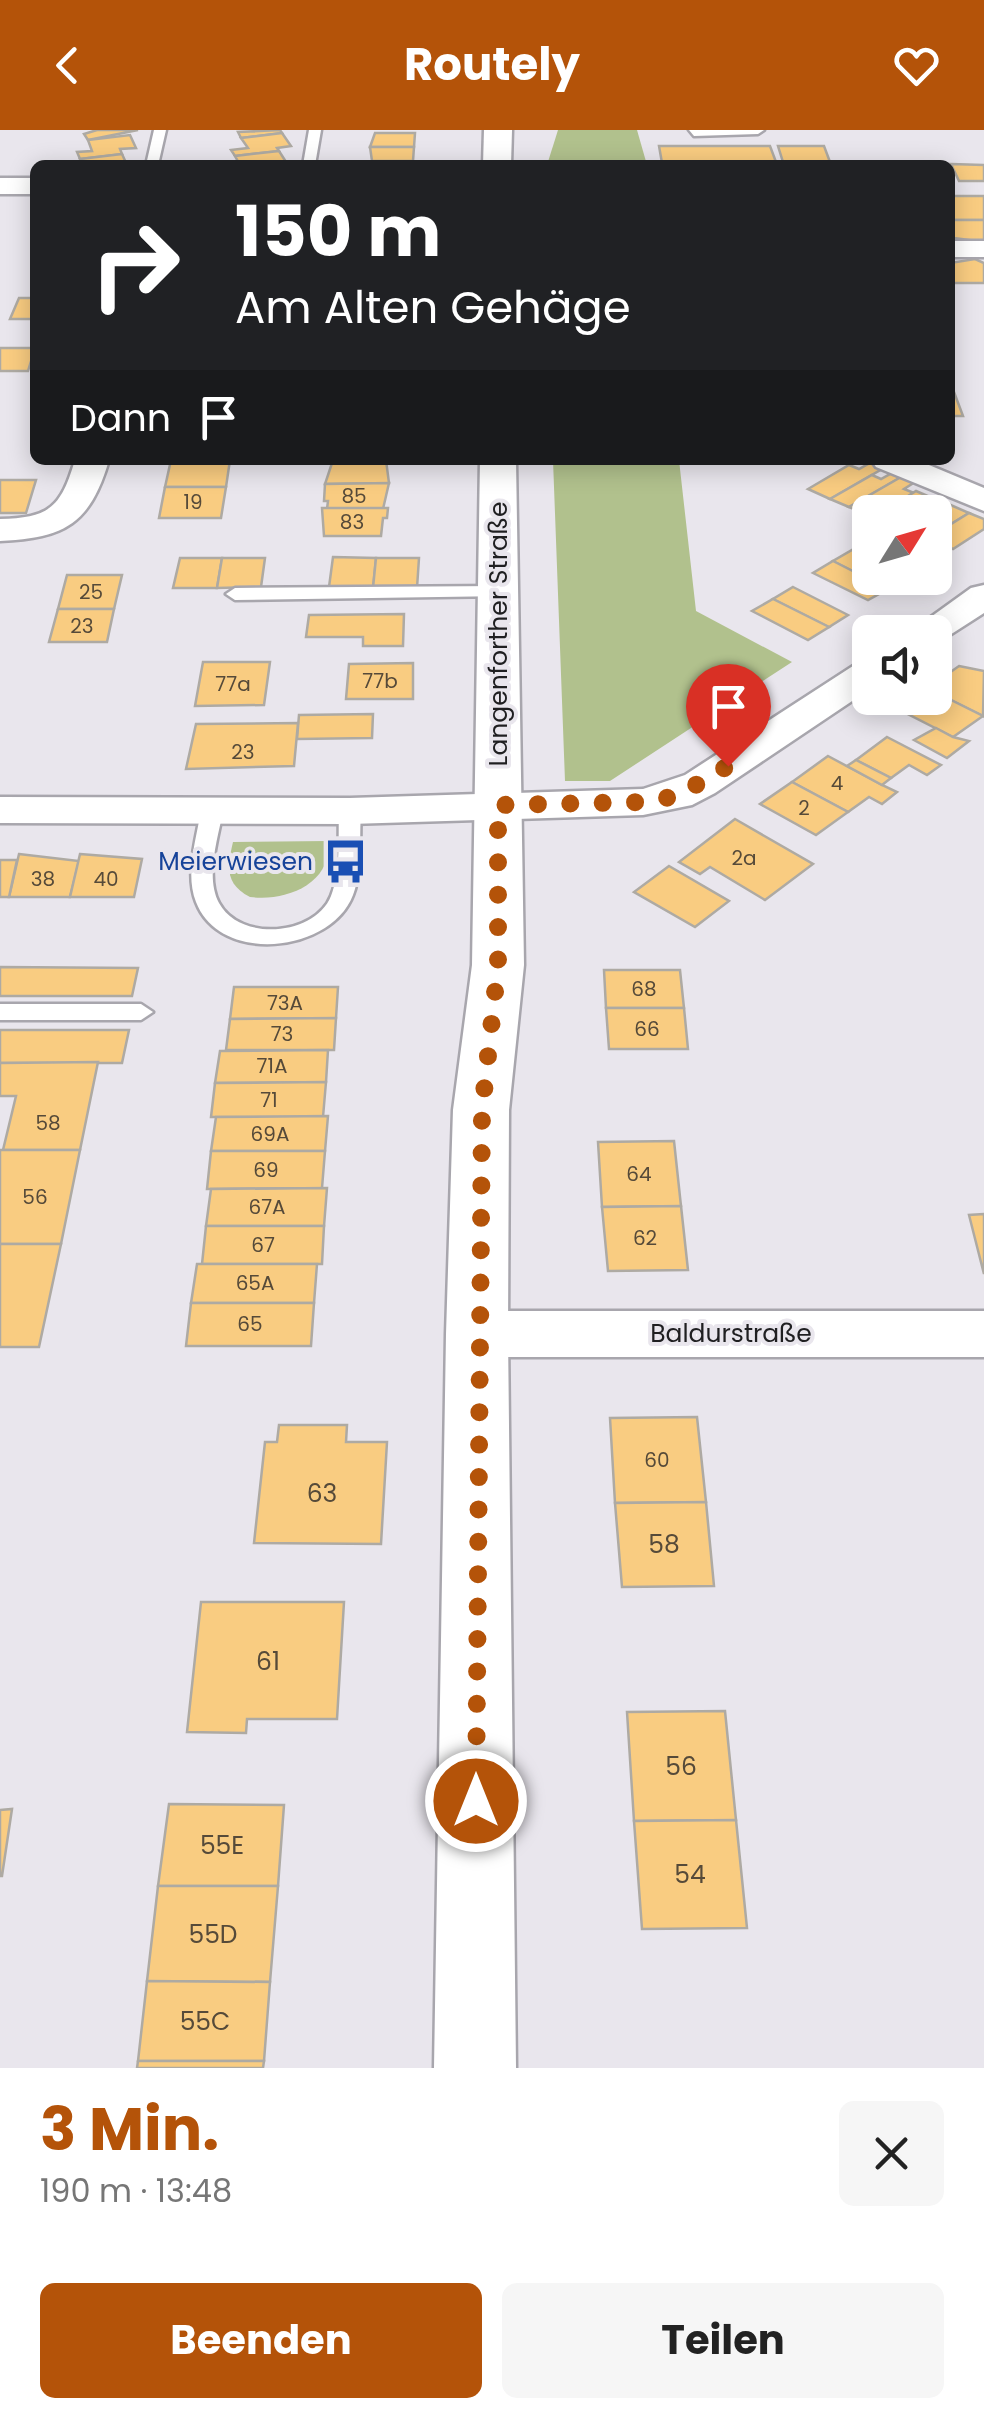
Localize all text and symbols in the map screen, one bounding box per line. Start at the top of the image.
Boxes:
text: Routely [404,33,580,96]
icon: back [40,38,95,93]
icon: heart [889,38,944,93]
text: 150 m [235,182,441,281]
icon: right [70,200,200,330]
text: Am Alten Gehäge [235,276,631,339]
icon: arrive [191,390,246,445]
text: Dann [70,391,171,444]
house number: 85 [341,482,367,510]
house number: 19 [184,488,203,516]
north arrow [852,495,952,595]
map controls [852,495,952,715]
street label: Langenforther Straße [481,502,516,766]
house number: 83 [340,508,364,536]
house number: 25 [79,578,103,606]
house number: 23 [70,612,94,640]
button: sound [852,615,952,715]
pin [686,664,771,767]
house number: 77b [362,667,398,695]
house number: 77a [215,670,251,698]
icon: arrive [701,679,756,734]
house number: 23 [231,738,255,766]
house number: 4 [831,769,843,797]
house number: 2 [798,794,810,822]
bus stop icon: Meierwiesen [322,837,370,885]
place label: Meierwiesen [158,844,313,879]
house number: 2a [731,844,757,872]
house number: 38 [31,865,55,893]
house number: 40 [93,865,119,893]
house number: 68 [631,975,657,1003]
house number: 73A [267,989,303,1017]
house number: 66 [634,1015,660,1043]
house number: 73 [271,1020,293,1048]
house number: 71A [257,1052,287,1080]
house number: 71 [260,1086,278,1114]
house number: 58 [35,1109,61,1137]
house number: 69A [251,1120,289,1148]
house number: 69 [253,1156,279,1184]
house number: 64 [626,1160,652,1188]
house number: 56 [22,1183,48,1211]
house number: 67A [248,1193,286,1221]
house number: 62 [633,1224,657,1252]
house number: 67 [251,1231,275,1259]
house number: 65A [236,1269,274,1297]
house number: 65 [237,1310,263,1338]
street label: Baldurstraße [650,1316,812,1351]
house number: 60 [644,1446,670,1474]
house number: 63 [307,1476,337,1511]
house number: 58 [648,1527,680,1562]
house number: 61 [256,1644,280,1679]
position arrow [424,1749,528,1853]
house number: 56 [665,1749,697,1784]
house number: 55E [200,1828,244,1863]
house number: 54 [674,1857,706,1892]
house number: 55D [188,1917,238,1952]
house number: 55C [180,2004,230,2039]
text: 3 Min. [40,2087,219,2171]
button: close [839,2101,944,2206]
text: 190 m · 13:48 [40,2168,232,2213]
button: Beenden [40,2283,482,2398]
button: Teilen [502,2283,944,2398]

